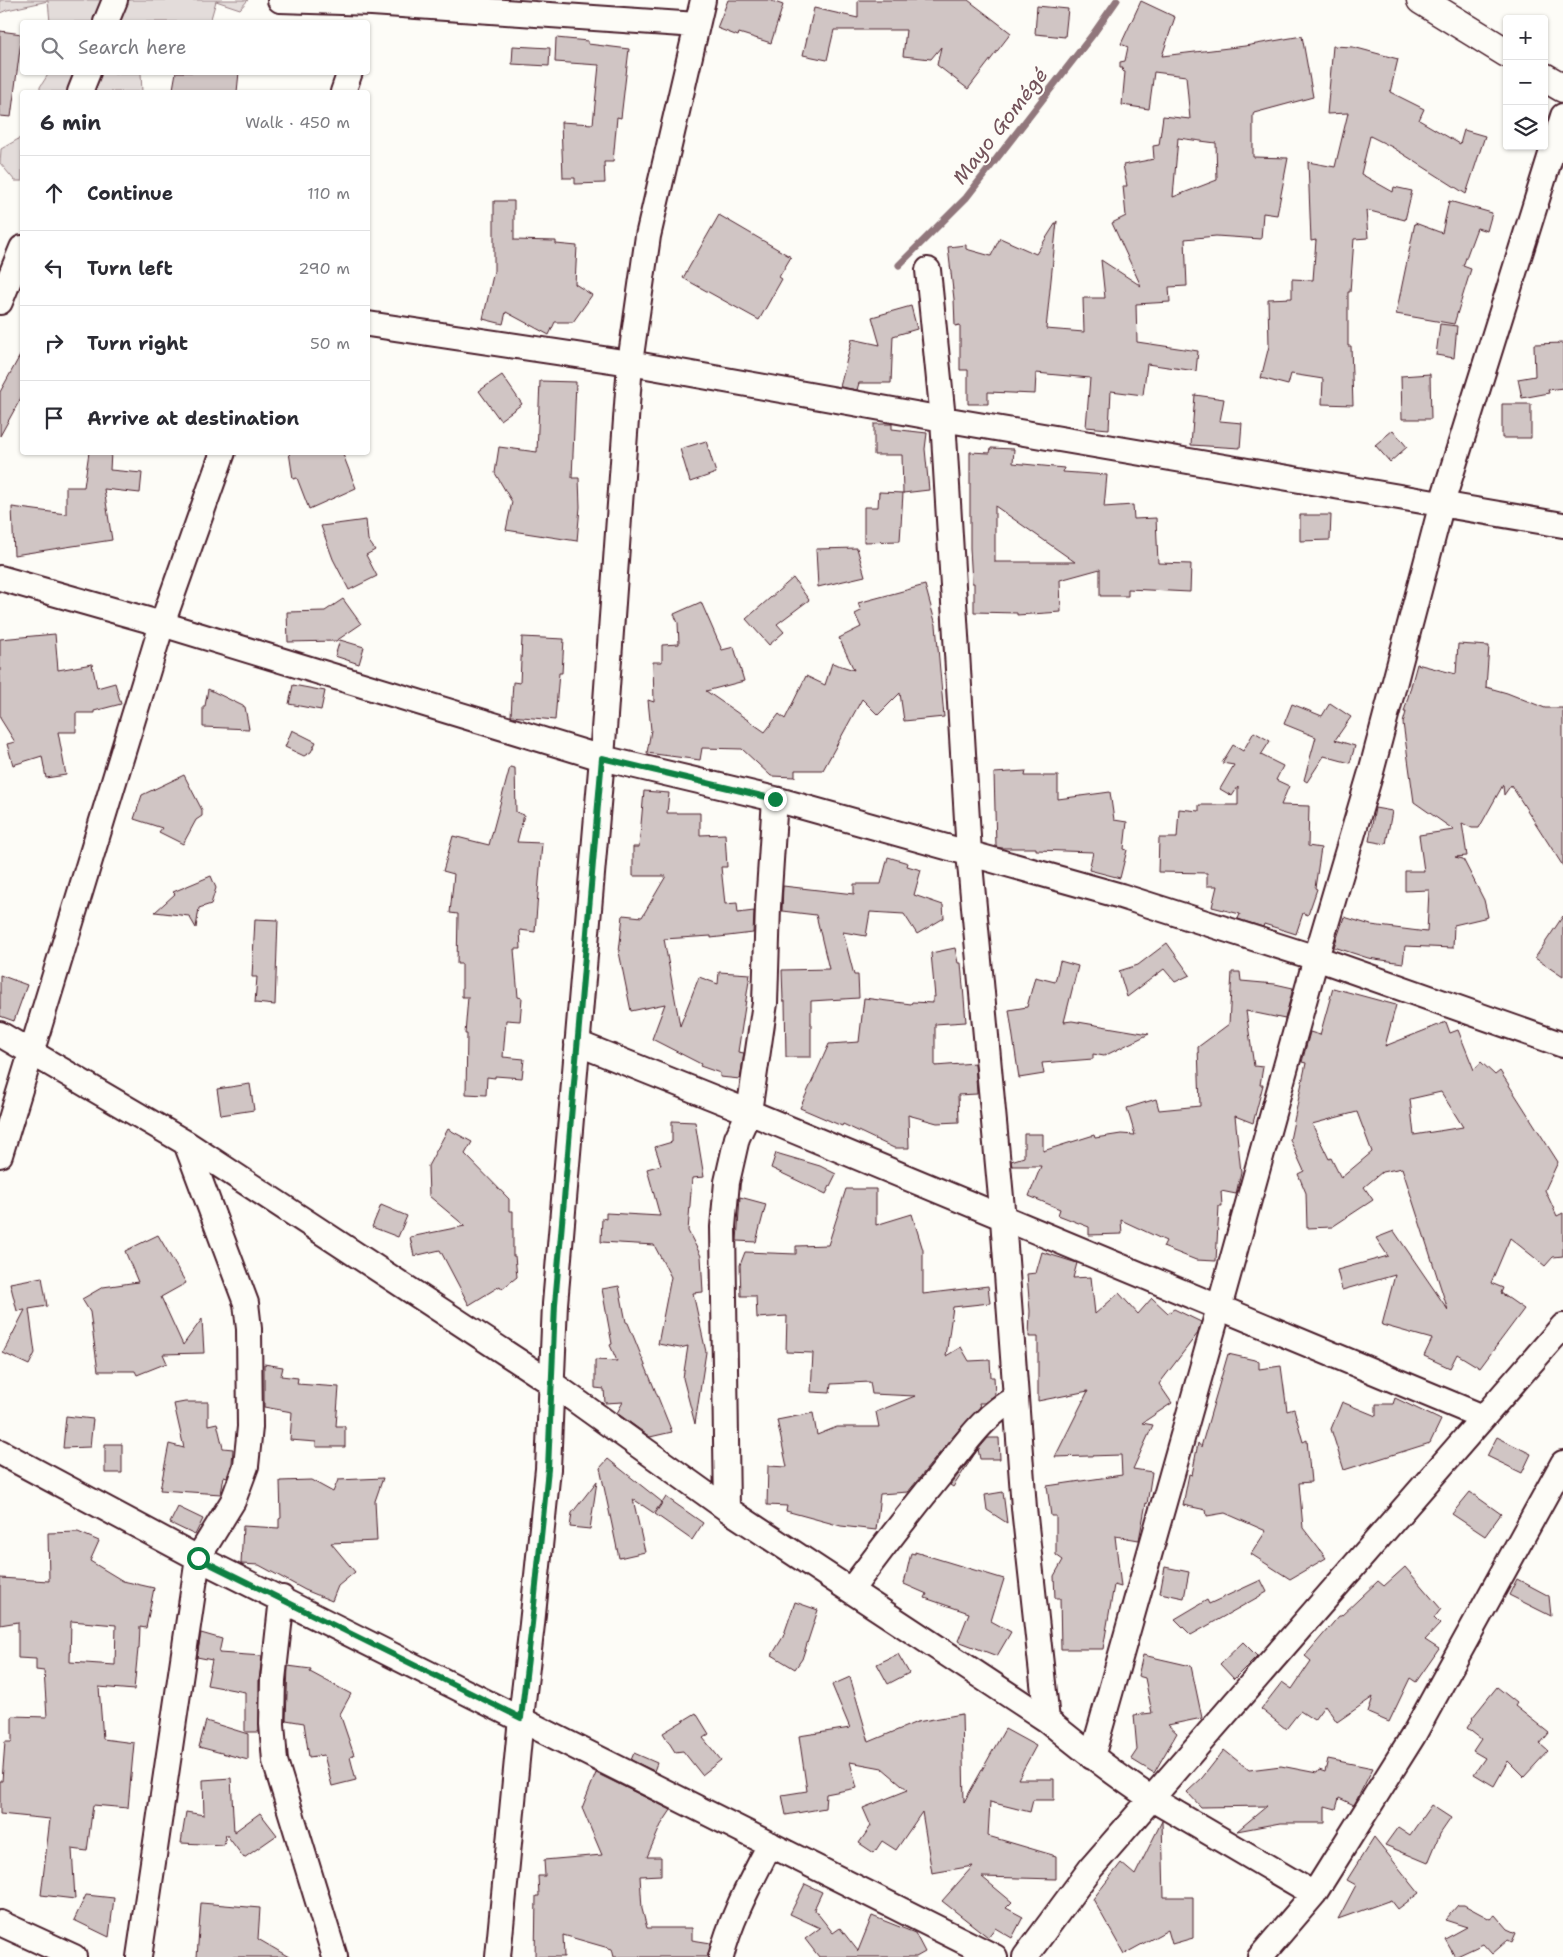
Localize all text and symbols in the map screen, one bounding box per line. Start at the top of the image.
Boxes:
map controls [1503,15,1548,150]
button: + [1503,15,1548,60]
search box [20,20,370,75]
icon: search [38,34,66,62]
text: Search here [78,35,187,60]
button: − [1503,60,1548,105]
water label: Mayo Gomégé [946,63,1054,189]
button: layers [1503,105,1548,150]
text: 6 min [40,109,101,137]
text: Walk · 450 m [245,112,350,133]
icon: ahead [40,179,68,207]
text: Continue [87,181,173,206]
text: 110 m [307,183,350,204]
icon: left [40,254,68,282]
text: Turn left [87,256,173,281]
text: 290 m [298,258,350,279]
icon: right [40,329,68,357]
text: Turn right [87,331,188,356]
text: 50 m [310,333,350,354]
icon: arrive [40,404,68,432]
text: Arrive at destination [87,406,299,431]
route end [764,788,787,811]
route start [187,1547,210,1570]

